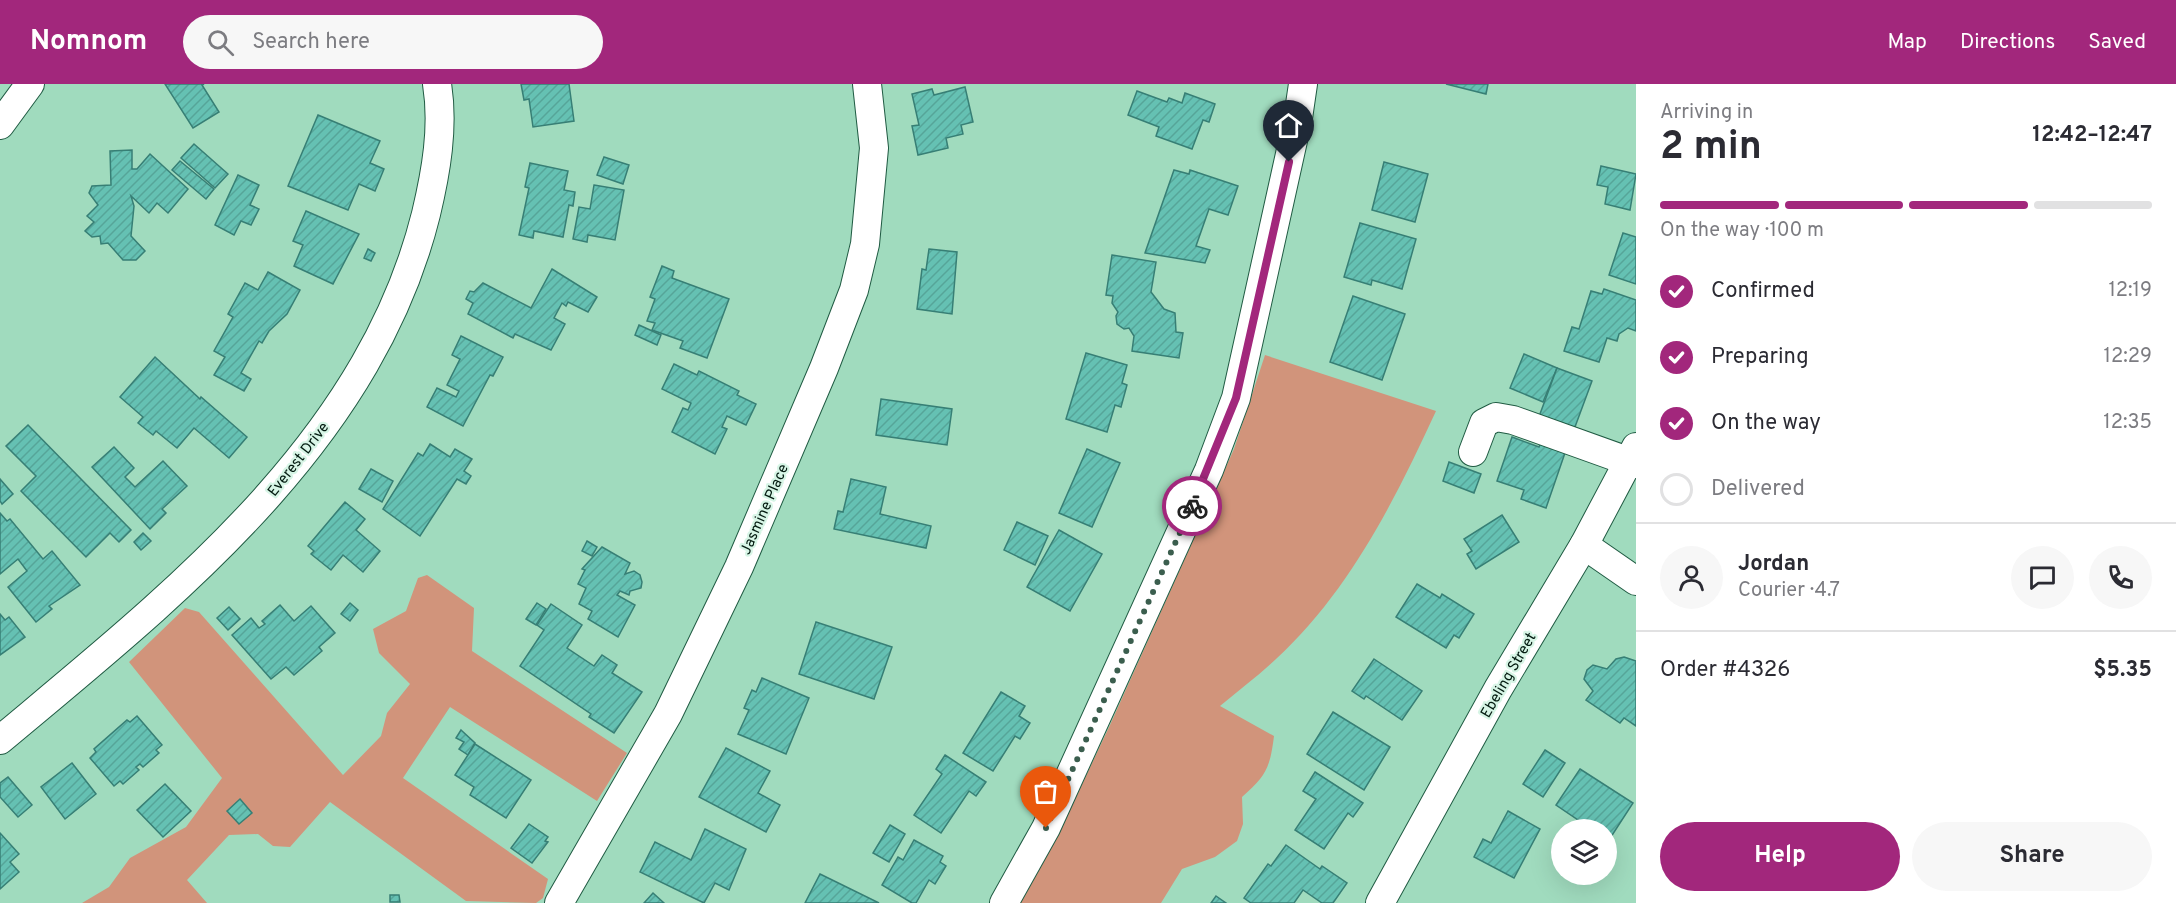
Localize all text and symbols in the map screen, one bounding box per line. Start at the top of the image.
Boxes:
search box [183,15,603,69]
text: Nomnom [30,24,147,60]
icon: search [204,26,237,59]
text: Search here [252,29,370,56]
text: Map [1887,29,1927,56]
text: Directions [1960,29,2055,56]
text: Saved [2088,29,2146,56]
pin [1263,100,1314,162]
text: Arriving in [1660,100,1753,126]
icon: home [1272,109,1305,142]
text: 12:42–12:47 [2032,122,2152,149]
text: 2 min [1660,124,1762,173]
text: On the way · 100 m [1660,218,1824,244]
icon: check [1660,275,1693,308]
text: Confirmed [1711,278,1815,305]
text: 12:19 [2108,278,2152,304]
icon: check [1660,341,1693,374]
text: Preparing [1711,344,1809,371]
text: 12:29 [2104,344,2152,370]
icon: check [1660,407,1693,440]
text: On the way [1711,410,1821,437]
text: 12:35 [2103,410,2152,436]
street label: Everest Drive [264,419,334,501]
street label: Jasmine Place [737,461,794,558]
courier [1162,476,1222,536]
text: Delivered [1711,476,1805,503]
icon: bike [1176,490,1209,523]
button: person [1660,546,1723,609]
button: chat [2011,546,2074,609]
button: phone [2089,546,2152,609]
text: Jordan [1738,551,1809,578]
text: Courier · 4.7 [1738,578,1840,604]
street label: Ebeling Street [1477,630,1541,722]
text: Order #4326 [1660,657,1790,684]
text: $5.35 [2093,657,2152,684]
pin [1020,766,1071,828]
icon: bag [1029,775,1062,808]
map controls [1551,819,1617,885]
button: layers [1551,819,1617,885]
button: Help [1660,822,1900,891]
button: Share [1912,822,2152,891]

